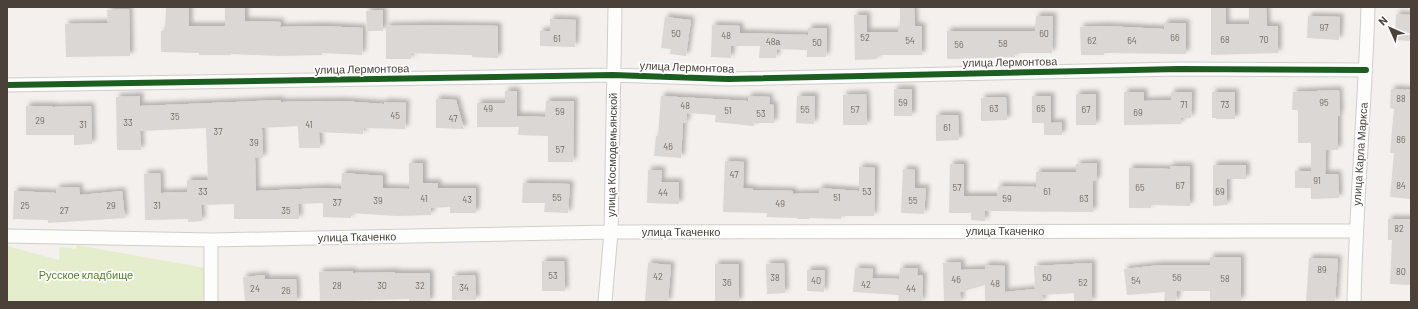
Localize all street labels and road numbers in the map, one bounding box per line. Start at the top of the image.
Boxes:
street label: улица Лермонтова [963,54,1058,69]
street label: улица Лермонтова [640,58,735,75]
street label: улица Лермонтова [315,61,410,76]
street label: улица Космодемьянской [604,93,619,217]
street label: улица Карла Маркса [1349,101,1370,206]
street label: улица Ткаченко [966,224,1044,237]
street label: улица Ткаченко [642,225,720,238]
street label: улица Ткаченко [318,229,396,244]

